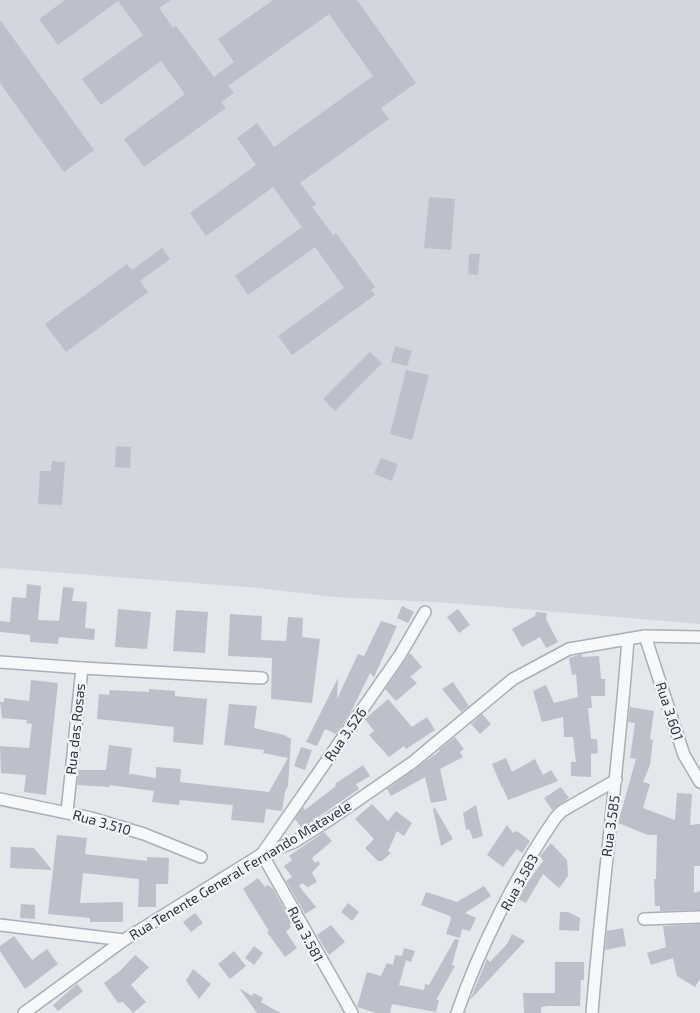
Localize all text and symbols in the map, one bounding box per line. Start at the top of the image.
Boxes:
street label: Rua 3.601 [653,680,687,742]
street label: Rua das Rosas [62,682,88,776]
street label: Rua 3.526 [320,704,370,764]
street label: Rua 3.585 [597,794,623,858]
street label: Rua Tenente General Fernando Matavele [126,797,354,943]
street label: Rua 3.510 [71,806,133,838]
street label: Rua 3.583 [496,851,542,913]
street label: Rua 3.581 [284,904,328,964]

